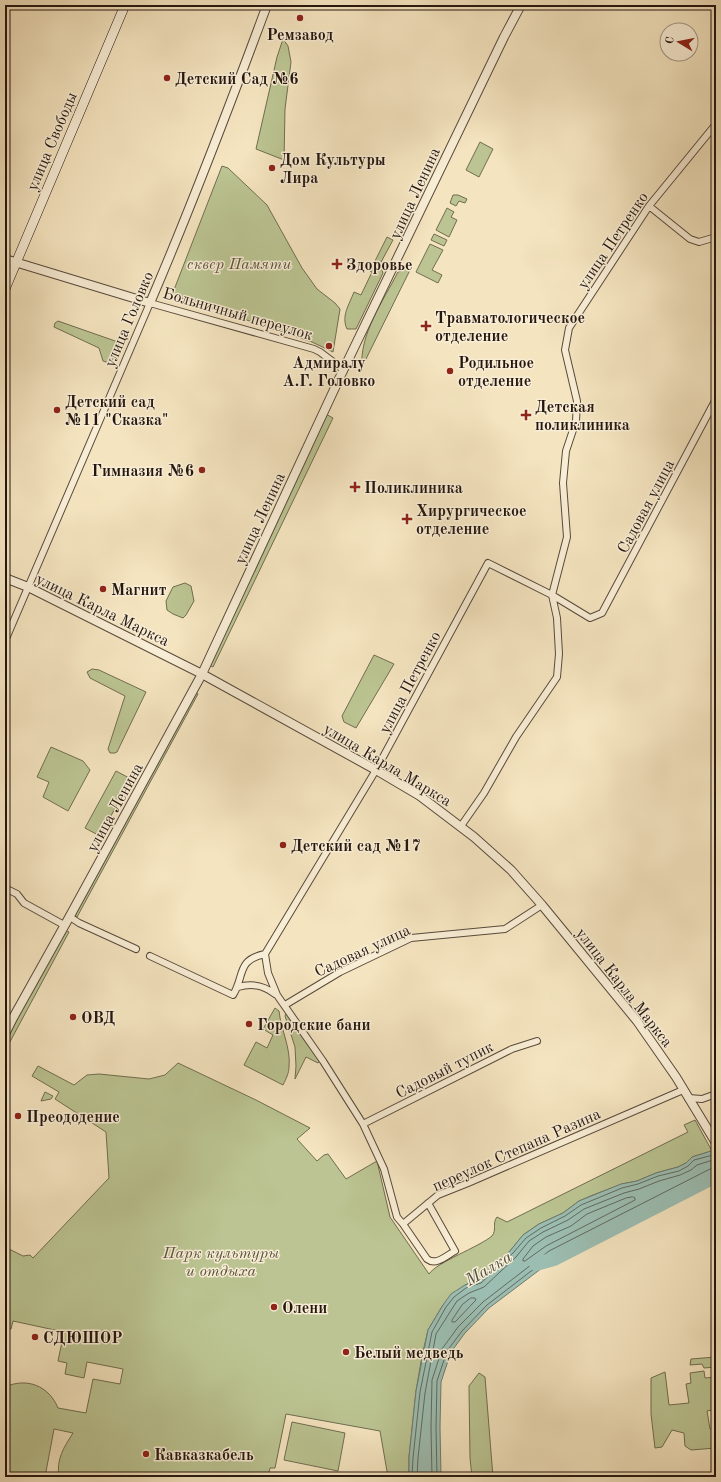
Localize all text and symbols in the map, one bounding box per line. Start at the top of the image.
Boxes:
marker: Ремзавод [295,13,305,23]
north arrow [659,22,699,62]
place label: Ремзавод [266,28,334,44]
text: С [665,36,677,45]
place label: Детский Сад №6 [175,72,299,88]
marker: Детский Сад №6 [162,73,172,83]
street label: улица Свободы [25,90,81,193]
street label: улица Ленина [388,145,444,242]
place label: Дом Культуры Лира [280,153,386,187]
marker: Дом Культуры Лира [267,163,277,173]
street label: улица Петренко [575,190,652,293]
park label: сквер Памяти [187,257,291,273]
marker: Здоровье [331,258,343,270]
place label: Здоровье [346,258,413,274]
street label: улица Головко [103,270,157,370]
street label: Больничный переулок [161,286,314,344]
place label: Травматологическое отделение [435,311,585,345]
marker: Травматологическое отделение [420,320,432,332]
marker: Адмиралу А.Г. Головко [324,341,334,351]
place label: Адмиралу А.Г. Головко [283,356,375,390]
place label: Родильное отделение [458,356,534,390]
marker: Родильное отделение [445,366,455,376]
place label: Детский сад №11 "Сказка" [65,395,168,429]
place label: Детская поликлиника [535,400,630,434]
marker: Детский сад №11 "Сказка" [52,405,62,415]
marker: Детская поликлиника [520,409,532,421]
street label: Садовая улица [615,457,678,556]
place label: Гимназия №6 [92,464,194,480]
marker: Гимназия №6 [197,465,207,475]
street label: улица Ленина [233,470,289,567]
marker: Поликлиника [349,481,361,493]
place label: Поликлиника [364,481,463,497]
place label: Хирургическое отделение [416,504,527,538]
marker: Хирургическое отделение [401,513,413,525]
street label: улица Карла Маркса [33,572,171,650]
place label: Магнит [111,583,167,599]
marker: Магнит [98,584,108,594]
street label: улица Петренко [377,629,444,737]
street label: улица Карла Маркса [320,721,454,810]
street label: улица Ленина [85,761,147,855]
place label: Детский сад №17 [291,839,421,855]
marker: Детский сад №17 [278,840,288,850]
street label: Садовая улица [312,923,413,981]
street label: улица Карла Маркса [572,926,675,1051]
place label: ОВД [81,1011,115,1027]
marker: ОВД [68,1012,78,1022]
place label: Городские бани [257,1018,371,1034]
marker: Городские бани [244,1019,254,1029]
street label: Садовый тупик [394,1039,496,1102]
street label: переулок Степана Разина [430,1106,603,1195]
place label: Преододение [26,1110,120,1126]
marker: Преододение [13,1111,23,1121]
park label: Парк культуры и отдыха [162,1246,279,1280]
water label: Малка [461,1249,515,1290]
place label: Олени [282,1301,328,1317]
marker: Олени [269,1302,279,1312]
place label: СДЮШОР [43,1331,122,1347]
marker: СДЮШОР [30,1332,40,1342]
place label: Белый медведь [354,1346,464,1362]
marker: Белый медведь [341,1347,351,1357]
place label: Кавказкабель [154,1448,254,1464]
marker: Кавказкабель [141,1449,151,1459]

